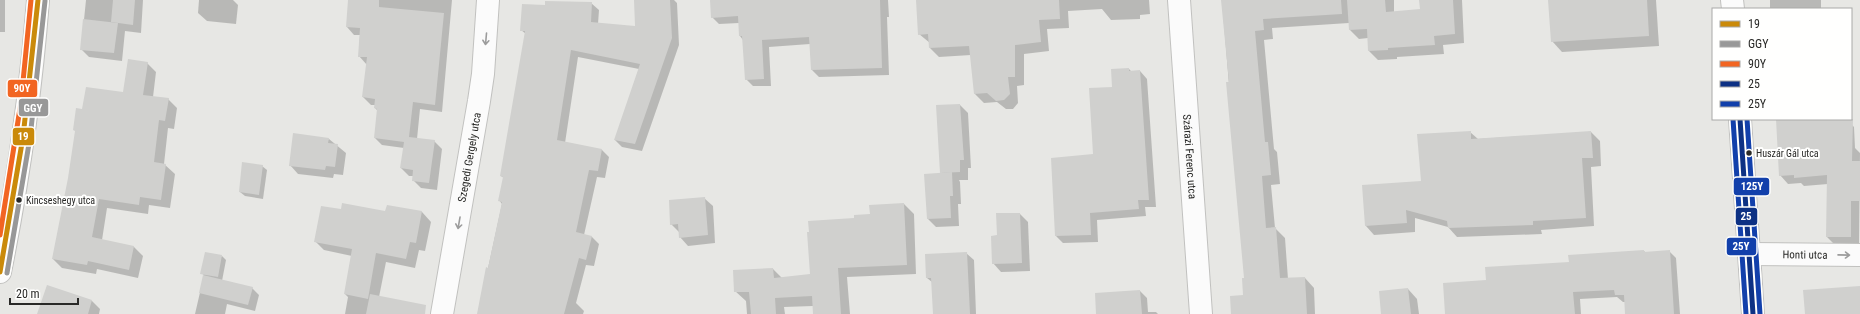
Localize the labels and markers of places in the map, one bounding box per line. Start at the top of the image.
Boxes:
marker: Huszár Gál utca [1744,148,1754,158]
place label: Huszár Gál utca [1756,148,1819,159]
marker: Kincseshegy utca [14,195,24,205]
place label: Kincseshegy utca [26,195,95,206]

